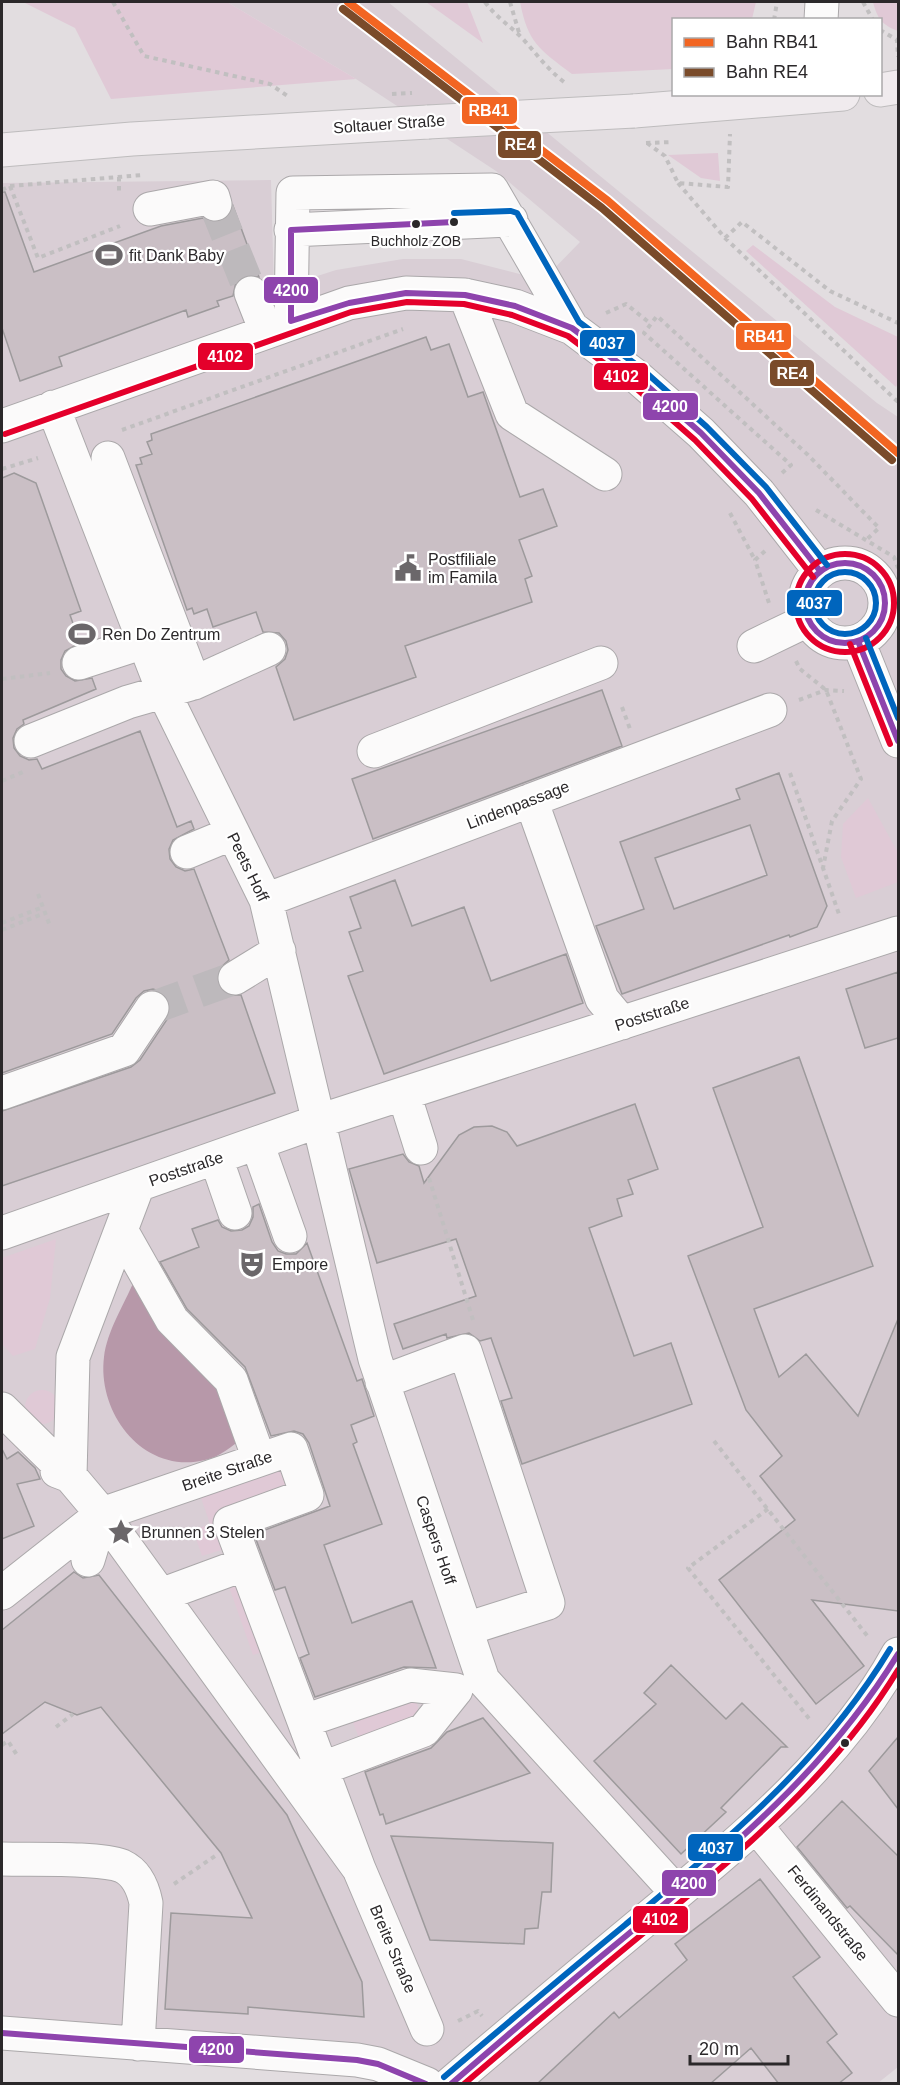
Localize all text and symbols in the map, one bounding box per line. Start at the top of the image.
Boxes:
legend [672,18,882,96]
text: Bahn RB41 [726,32,818,52]
text: Bahn RE4 [726,62,808,82]
line badge: RB41 [461,96,518,125]
text: RB41 [469,102,510,119]
street label: Soltauer Straße [333,112,446,136]
line badge: RE4 [497,130,542,159]
text: RE4 [504,136,536,153]
unlabelled marker [448,216,460,228]
marker: Buchholz ZOB [410,218,422,230]
place label: Buchholz ZOB [371,233,461,249]
sports icon: fit Dank Baby [94,240,124,270]
place label: fit Dank Baby [129,247,224,264]
line badge: 4200 [263,276,319,304]
text: 4200 [273,282,309,299]
line badge: RB41 [735,322,792,351]
text: RB41 [744,328,785,345]
line badge: 4037 [579,329,636,357]
text: 4037 [589,335,625,352]
line badge: 4102 [197,342,254,371]
text: 4102 [207,348,243,365]
line badge: RE4 [769,359,815,387]
line badge: 4102 [593,362,649,391]
text: RE4 [776,365,808,382]
text: 4102 [603,368,639,385]
line badge: 4200 [642,392,699,421]
text: 4200 [652,398,688,415]
place label: Postfiliale im Famila [428,551,497,586]
public building icon: Postfiliale im Famila [393,553,423,583]
line badge: 4037 [786,589,843,617]
text: 4037 [796,595,832,612]
sports icon: Ren Do Zentrum [67,619,97,649]
place label: Ren Do Zentrum [102,626,220,643]
street label: Lindenpassage [464,778,572,832]
street label: Peets Hoff [224,830,272,905]
street label: Poststraße [613,994,692,1034]
street label: Poststraße [147,1148,225,1190]
theatre icon: Empore [237,1249,267,1279]
place label: Empore [272,1256,328,1273]
street label: Breite Straße [180,1448,274,1494]
street label: Caspers Hoff [413,1493,459,1587]
place icon: Brunnen 3 Stelen [106,1517,136,1547]
place label: Brunnen 3 Stelen [141,1524,265,1541]
unlabelled marker [839,1737,851,1749]
line badge: 4037 [687,1833,744,1862]
text: 4037 [698,1840,734,1857]
street label: Ferdinandstraße [784,1862,872,1964]
line badge: 4200 [661,1869,717,1897]
text: 4200 [671,1875,707,1892]
street label: Breite Straße [367,1902,419,1996]
line badge: 4102 [632,1905,689,1934]
text: 4102 [642,1911,678,1928]
scale bar [690,2028,788,2066]
line badge: 4200 [188,2035,245,2064]
text: 20 m [699,2039,739,2059]
text: 4200 [198,2041,234,2058]

